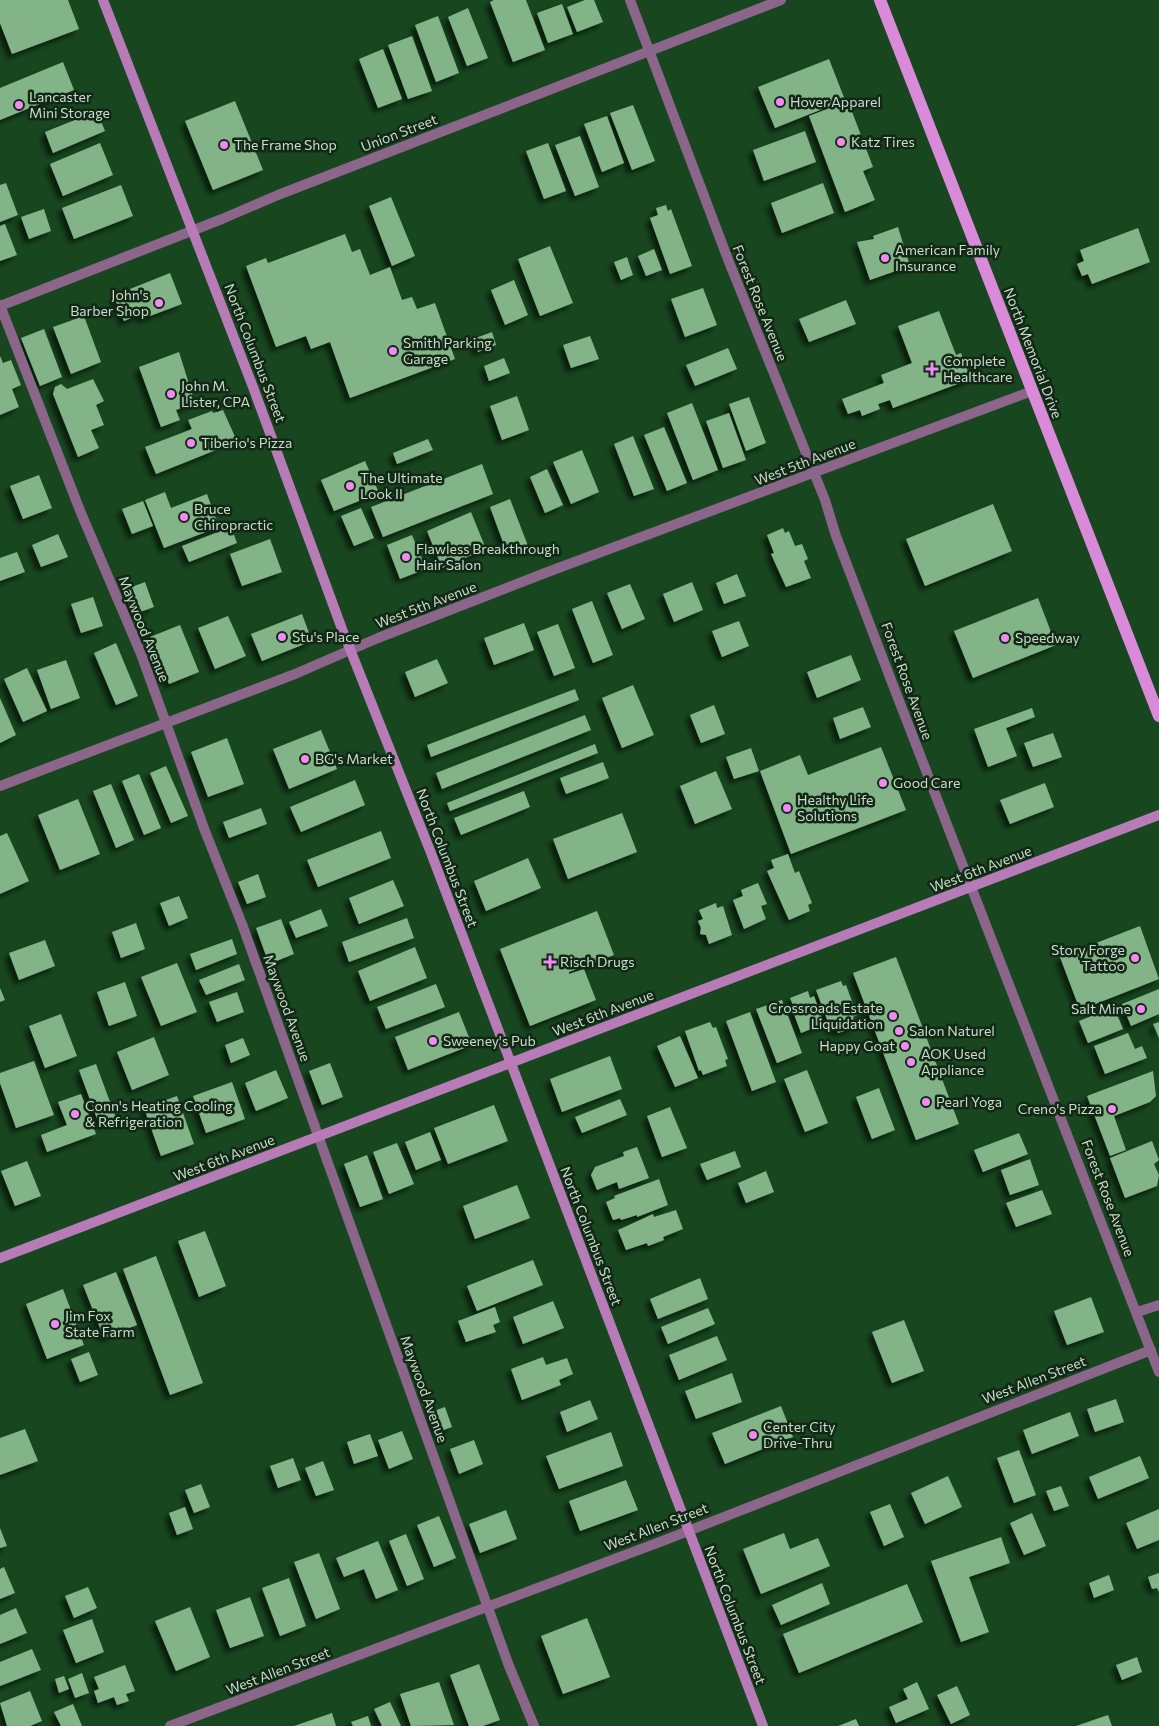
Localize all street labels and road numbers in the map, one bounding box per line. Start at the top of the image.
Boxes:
street label: Union Street [358,110,440,155]
street label: Forest Rose Avenue [729,242,792,363]
street label: North Columbus Street [221,281,290,425]
street label: North Memorial Drive [1001,285,1066,421]
street label: West 5th Avenue [752,434,858,489]
street label: Maywood Avenue [115,573,173,684]
street label: West 5th Avenue [373,577,479,632]
street label: Forest Rose Avenue [878,620,937,742]
street label: North Columbus Street [413,786,482,930]
street label: West 6th Avenue [928,841,1034,896]
street label: Maywood Avenue [260,952,315,1064]
street label: West 6th Avenue [550,985,656,1040]
street label: West 6th Avenue [171,1130,277,1185]
street label: Forest Rose Avenue [1078,1137,1139,1259]
street label: North Columbus Street [557,1164,626,1308]
street label: Maywood Avenue [397,1333,452,1445]
street label: West Allen Street [979,1352,1088,1407]
street label: West Allen Street [601,1499,710,1554]
street label: North Columbus Street [701,1543,770,1687]
street label: West Allen Street [223,1643,332,1698]

